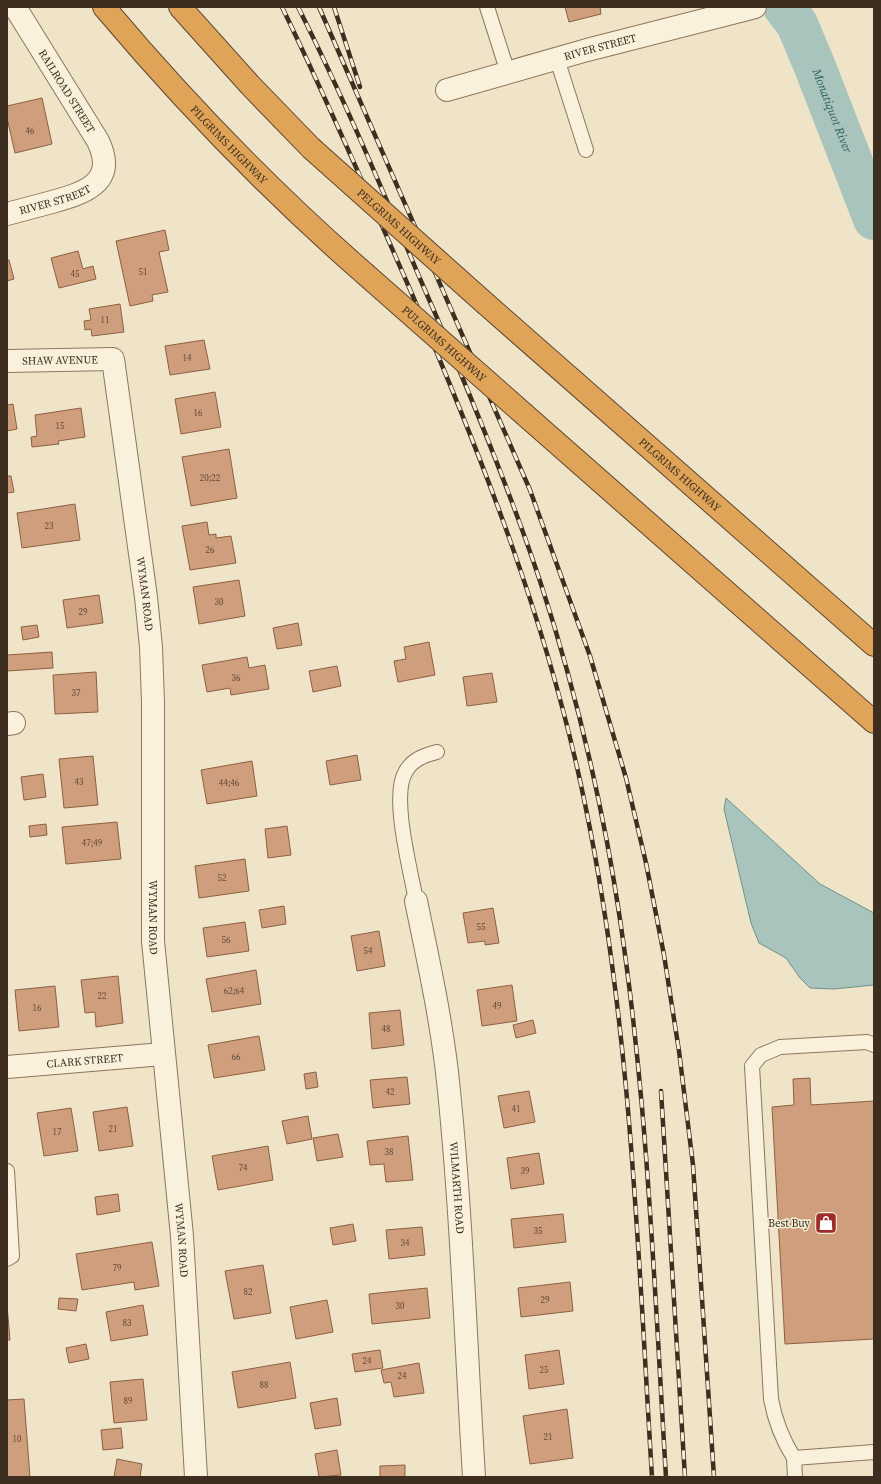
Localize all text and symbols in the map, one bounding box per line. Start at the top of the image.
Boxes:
street label: RIVER STREET [562,31,638,64]
street label: RAILROAD STREET [35,47,99,136]
water label: Monatiquot River [808,65,856,156]
street label: PILGRIMS HIGHWAY [187,102,271,188]
house number: 46 [25,125,35,137]
street label: RIVER STREET [18,181,94,218]
street label: PELGRIMS HIGHWAY [354,186,444,268]
house number: 51 [138,266,148,278]
house number: 45 [70,268,80,280]
street label: PULGRIMS HIGHWAY [398,303,490,386]
house number: 11 [100,314,110,326]
street label: SHAW AVENUE [22,352,98,369]
house number: 14 [182,352,192,364]
house number: 16 [193,407,203,419]
house number: 15 [55,420,65,432]
street label: PILGRIMS HIGHWAY [635,435,724,515]
house number: 20;22 [200,472,221,484]
house number: 23 [44,520,54,532]
house number: 26 [205,544,215,556]
street label: WYMAN ROAD [132,556,156,632]
house number: 30 [214,596,224,608]
house number: 29 [78,606,88,618]
house number: 36 [231,672,241,684]
house number: 37 [71,687,81,699]
house number: 43 [74,776,84,788]
house number: 44;46 [219,777,240,789]
house number: 47;49 [82,837,103,849]
house number: 52 [217,872,227,884]
street label: WYMAN ROAD [145,880,161,956]
house number: 55 [476,921,486,933]
house number: 56 [221,934,231,946]
house number: 54 [363,945,373,957]
house number: 62;64 [224,985,245,997]
house number: 22 [97,990,107,1002]
house number: 49 [492,1000,502,1012]
house number: 16 [32,1002,42,1014]
house number: 48 [381,1023,391,1035]
street label: CLARK STREET [46,1050,124,1072]
house number: 66 [231,1051,241,1063]
house number: 42 [385,1086,395,1098]
house number: 41 [511,1103,521,1115]
house number: 21 [108,1123,118,1135]
house number: 17 [52,1126,62,1138]
street label: WILMARTH ROAD [446,1141,467,1234]
house number: 38 [384,1146,394,1158]
house number: 74 [238,1162,248,1174]
house number: 39 [520,1165,530,1177]
street label: WYMAN ROAD [171,1202,191,1278]
shop icon: Best Buy [813,1210,839,1236]
place label: Best Buy [768,1216,810,1231]
house number: 35 [533,1225,543,1237]
house number: 34 [400,1237,410,1249]
house number: 79 [112,1262,122,1274]
house number: 82 [243,1286,253,1298]
house number: 29 [540,1294,550,1306]
house number: 30 [395,1300,405,1312]
house number: 83 [122,1317,132,1329]
house number: 24 [362,1355,372,1367]
house number: 25 [539,1364,549,1376]
house number: 24 [397,1370,407,1382]
house number: 88 [259,1379,269,1391]
house number: 89 [123,1395,133,1407]
house number: 21 [543,1431,553,1443]
house number: 10 [12,1433,22,1445]

